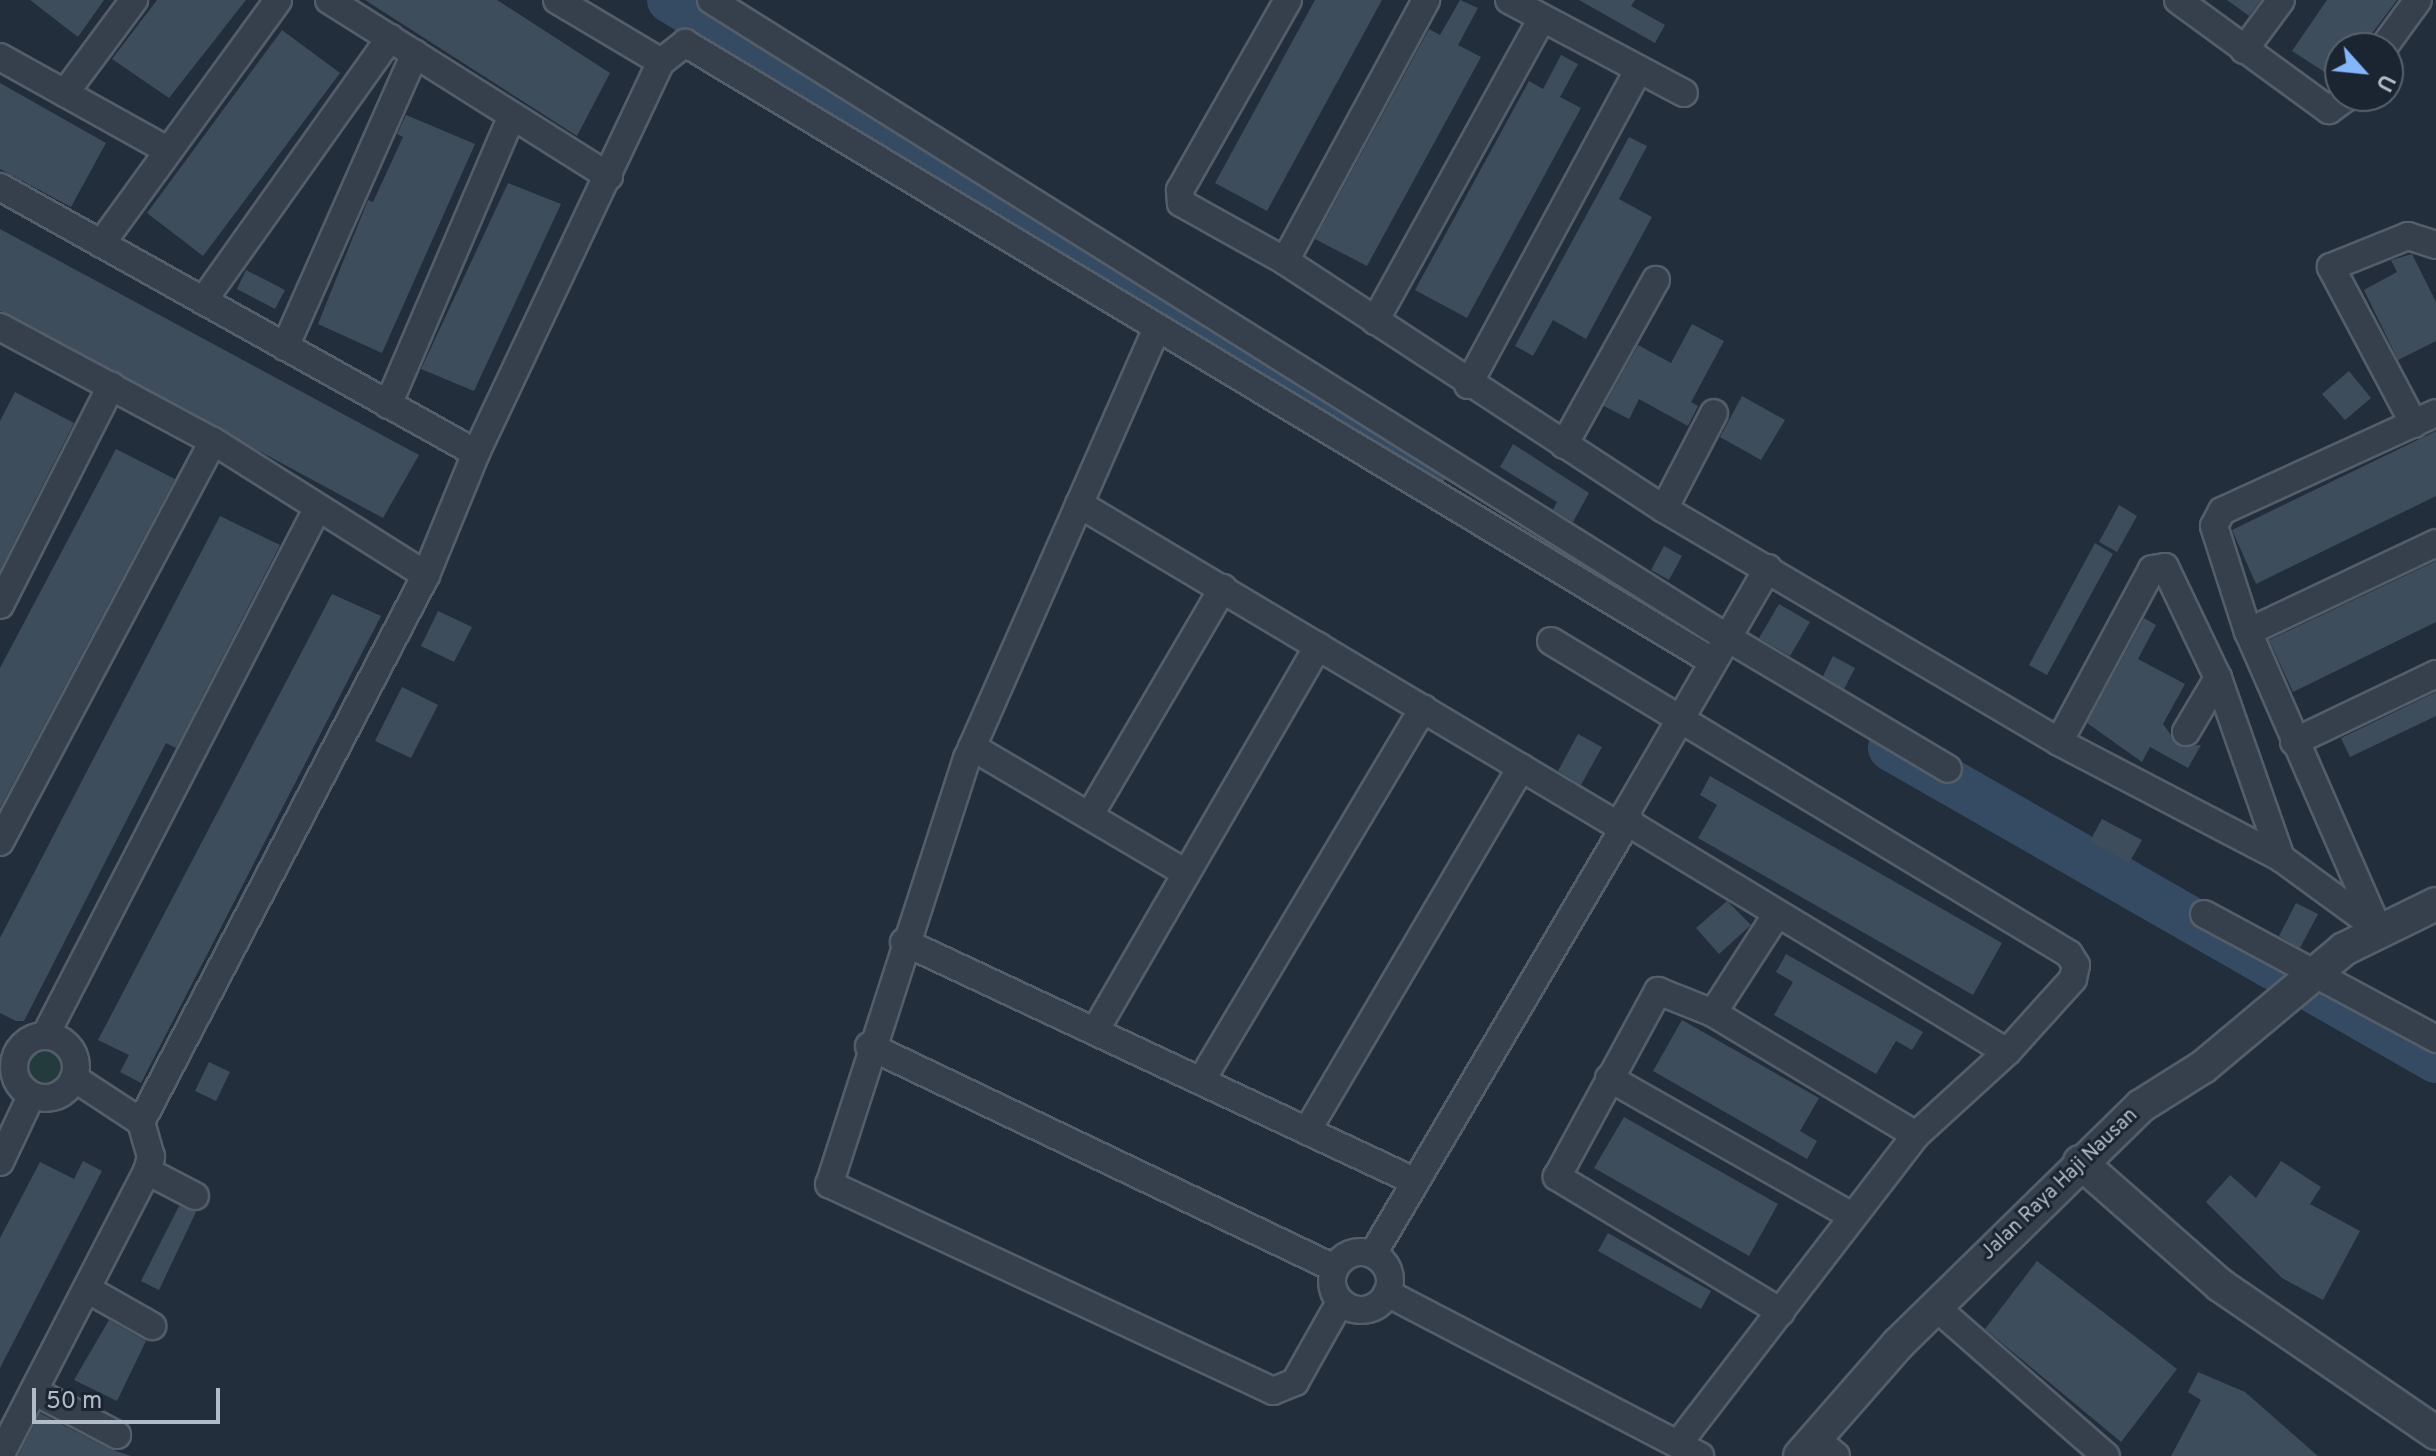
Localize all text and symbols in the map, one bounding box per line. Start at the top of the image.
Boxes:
north arrow [2324,32,2404,112]
text: U [2368,69,2400,95]
street label: Jalan Raya Haji Nausan [1977,1104,2143,1266]
scale bar [36,1372,224,1422]
text: 50 m [46,1387,102,1417]

